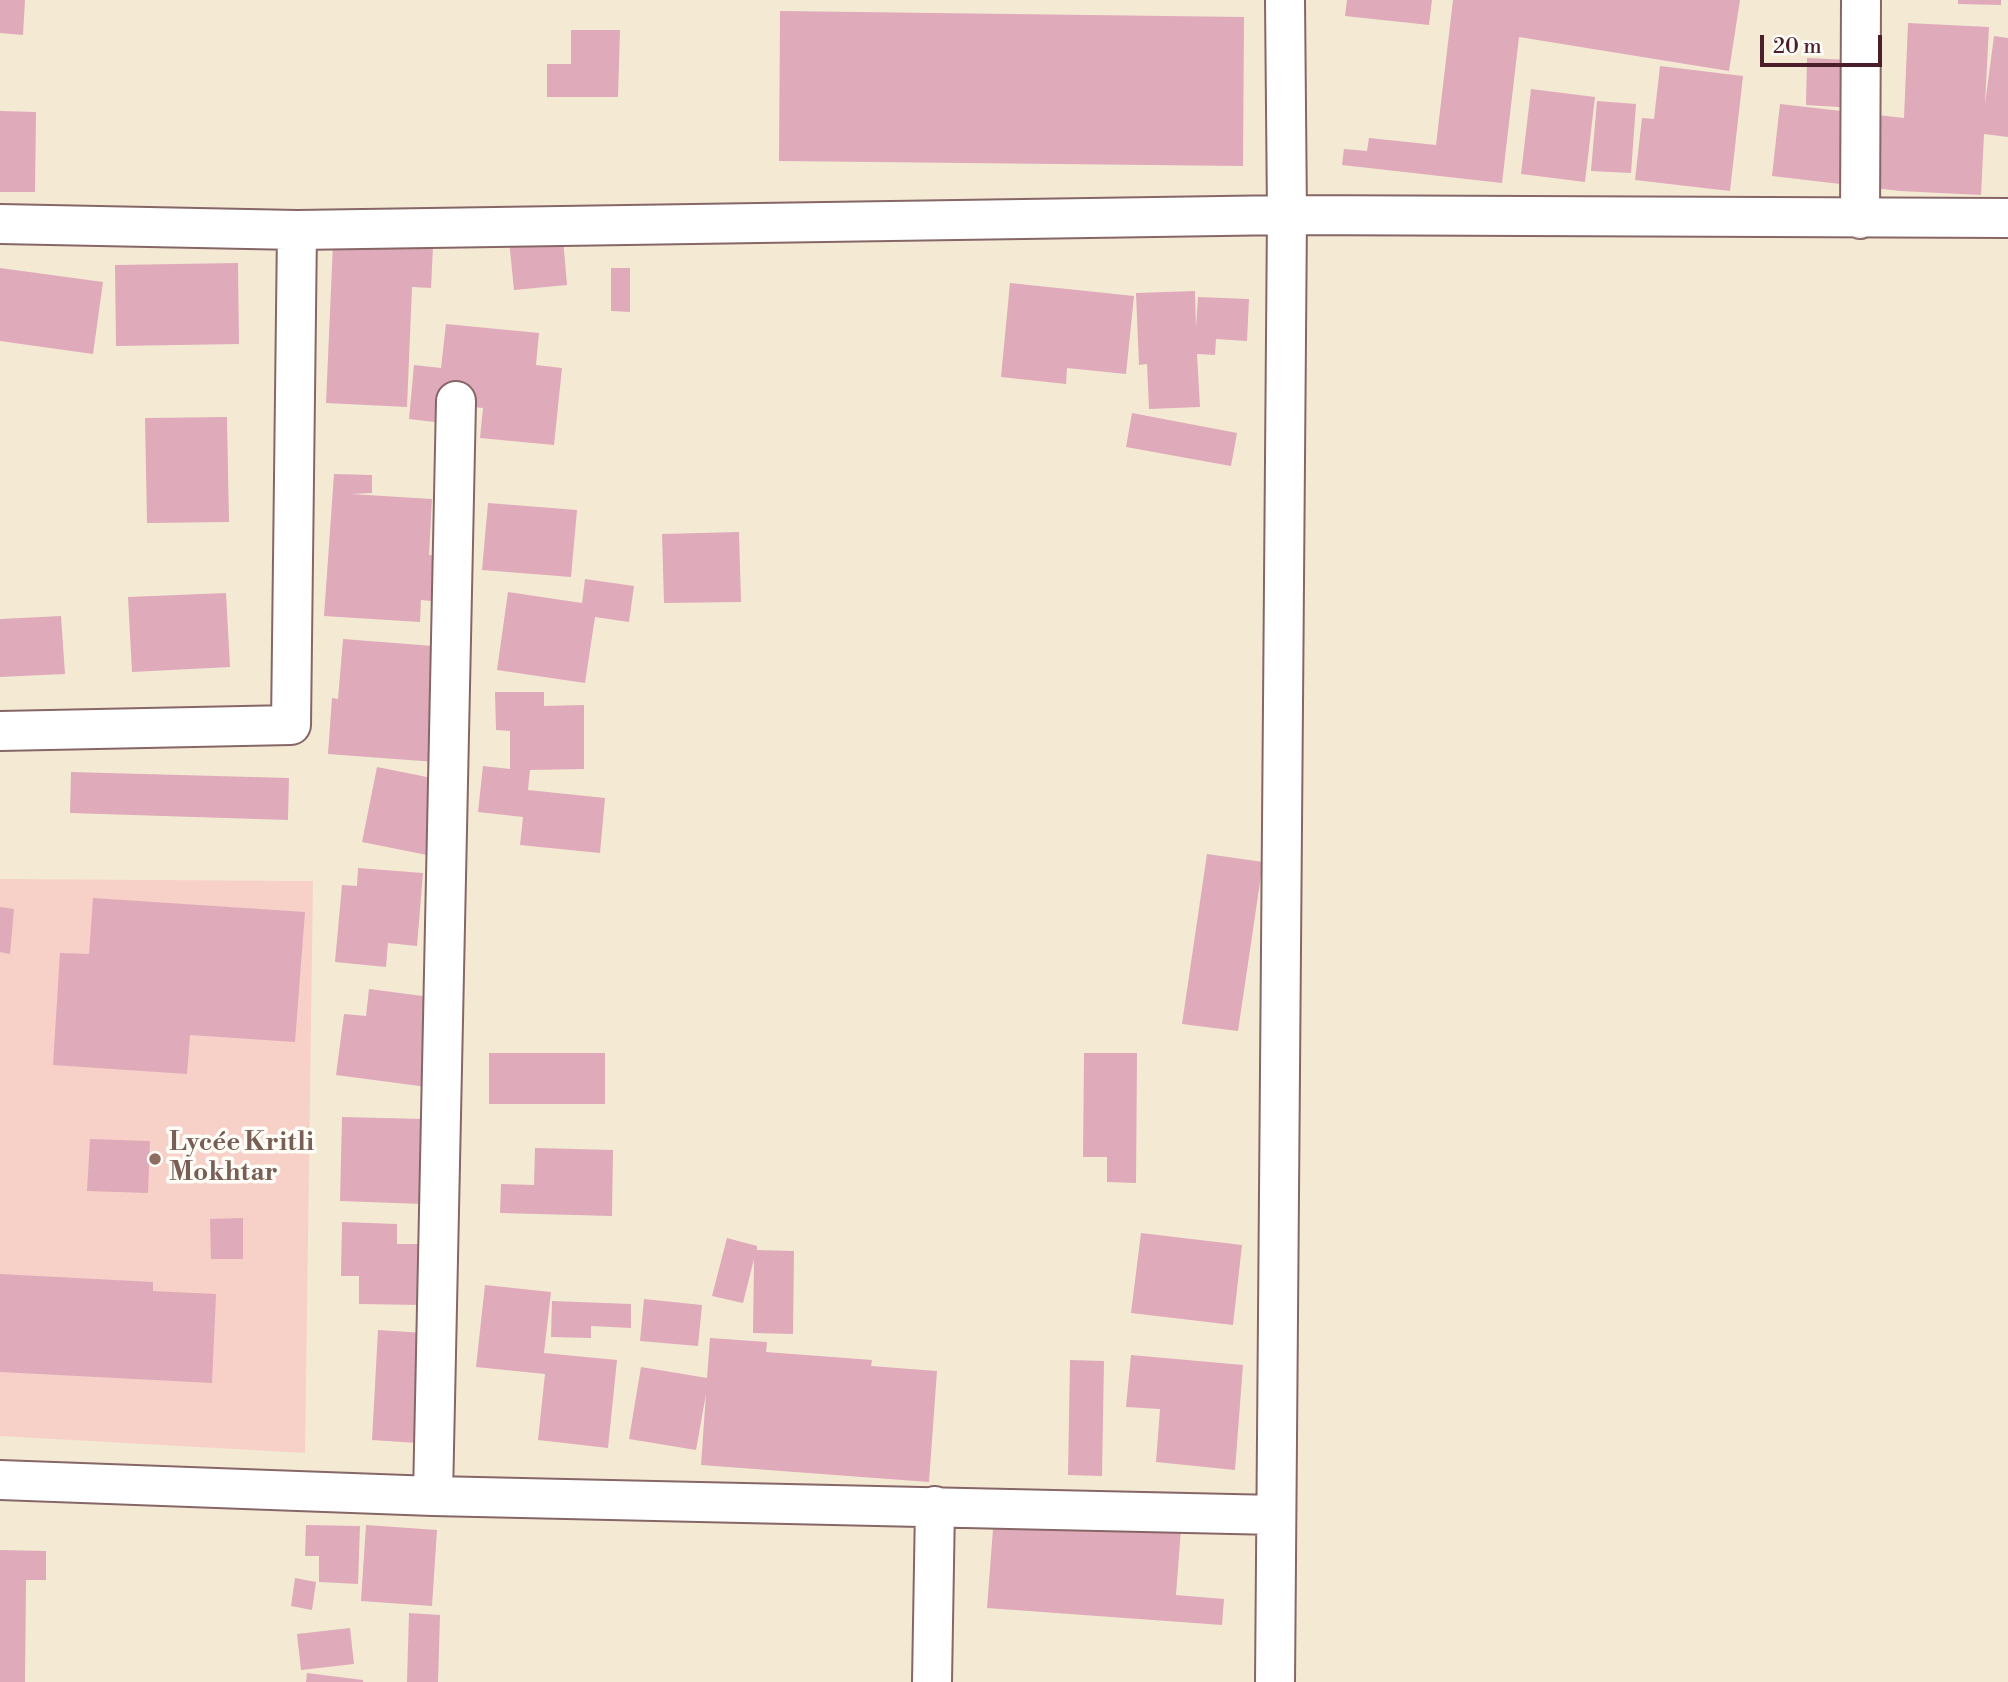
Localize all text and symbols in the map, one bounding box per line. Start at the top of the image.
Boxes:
scale bar [1763,21,1885,65]
text: 20 m [1773,34,1822,60]
place label: Lycée Kritli Mokhtar [169,1128,314,1190]
marker: Lycée Kritli Mokhtar [147,1151,163,1167]

